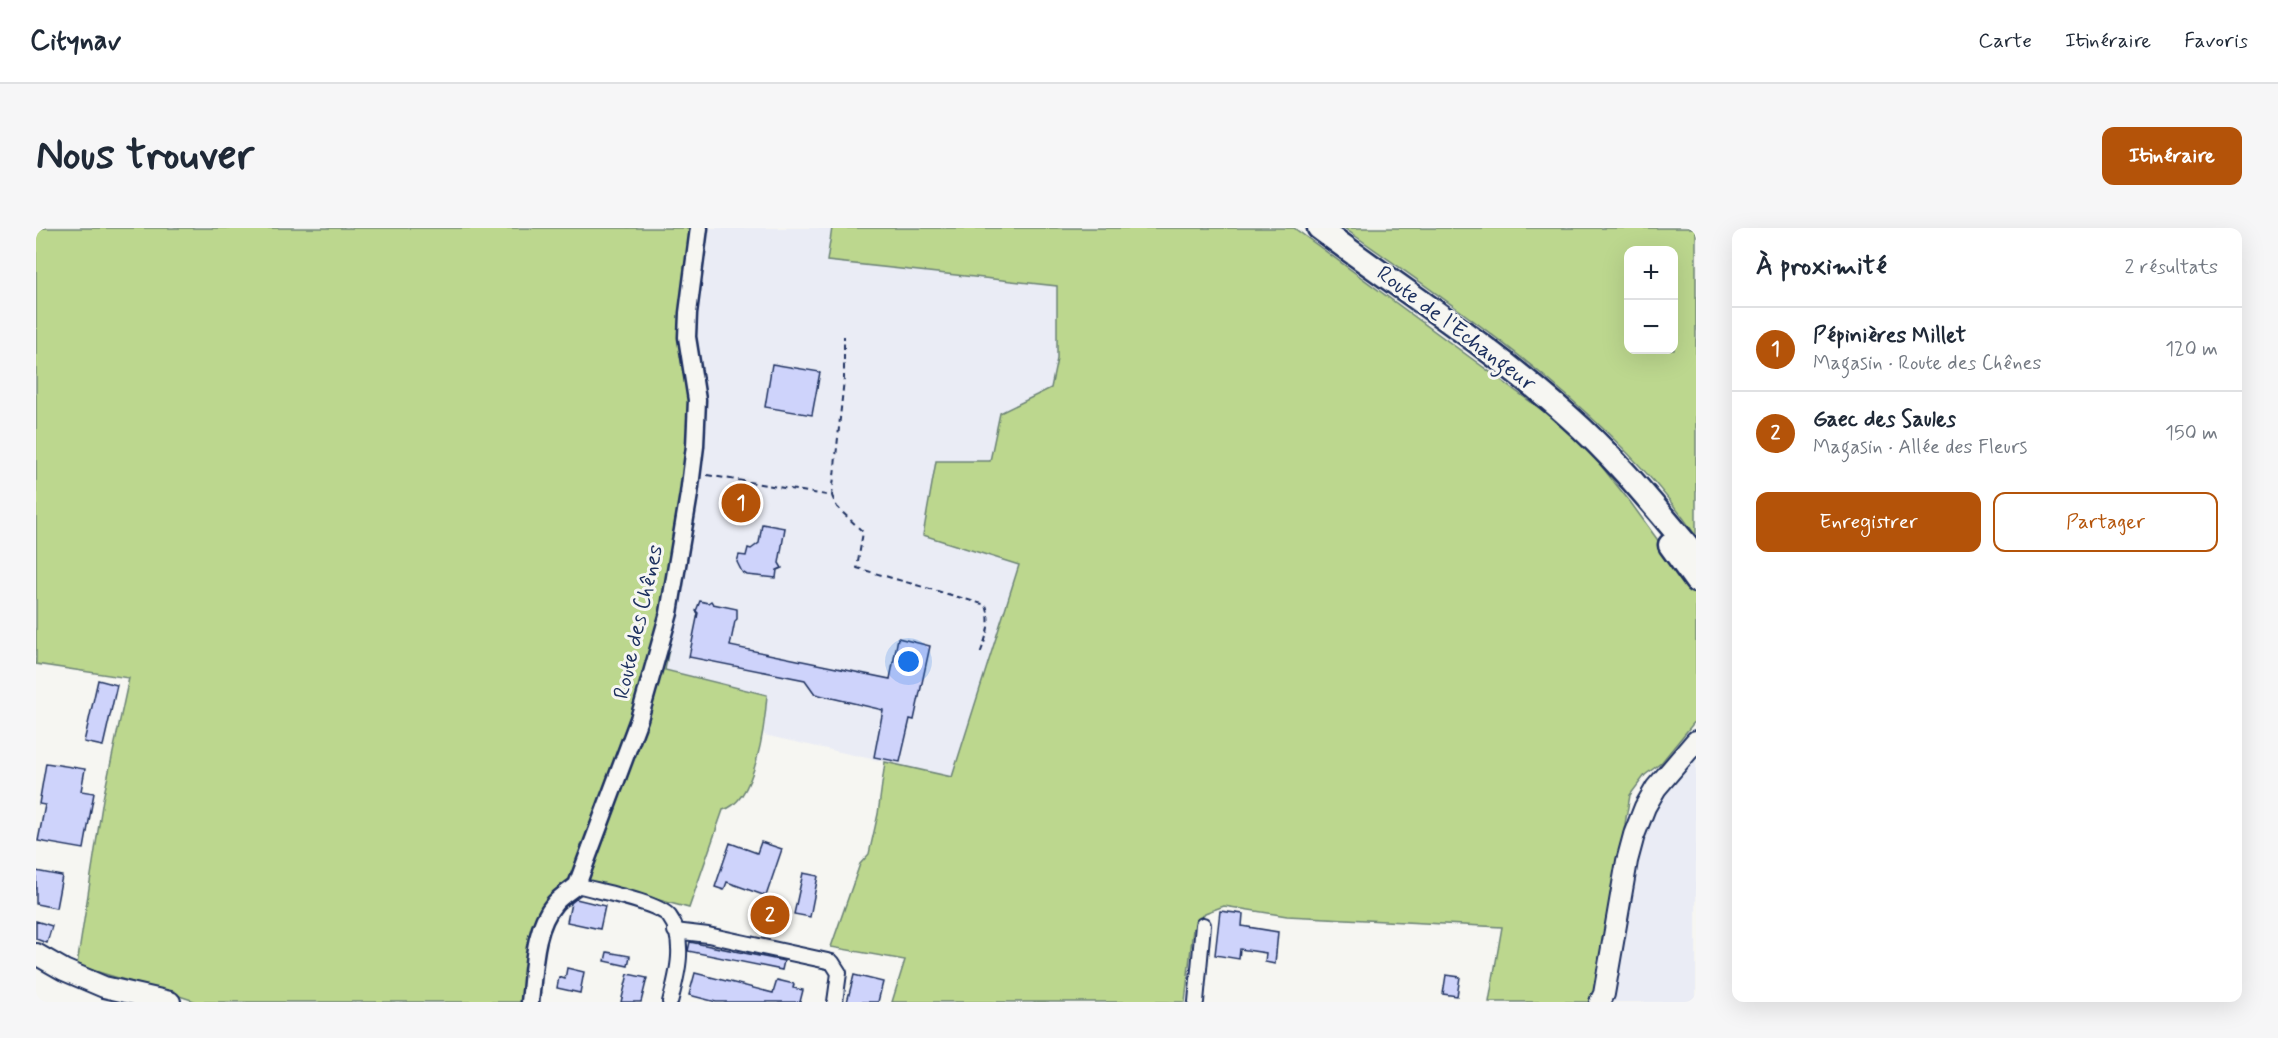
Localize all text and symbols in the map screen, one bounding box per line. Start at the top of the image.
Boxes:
text: Citynav [30,23,121,60]
text: Carte [1978,27,2032,55]
text: Itinéraire [2065,27,2151,55]
text: Favoris [2184,27,2248,55]
button: Itinéraire [2102,127,2242,185]
text: Nous trouver [36,129,254,184]
map controls [1624,246,1678,354]
button: + [1624,246,1678,300]
text: À proximité [1756,250,1887,284]
text: 2 résultats [2125,254,2218,281]
street label: Route de l'Echangeur [1369,260,1542,401]
button: − [1624,300,1678,354]
text: Pépinières Millet [1813,322,1966,350]
text: 1 [1771,336,1780,363]
text: 120 m [2165,336,2218,363]
text: Magasin · Route des Chênes [1813,350,2041,377]
text: Gaec des Saules [1813,406,1956,434]
text: 2 [1771,420,1780,447]
text: 150 m [2165,420,2218,447]
text: Magasin · Allée des Fleurs [1813,434,2027,461]
pin: 1 [722,480,760,526]
button: Enregistrer [1756,492,1981,552]
button: Partager [1993,492,2218,552]
street label: Route des Chênes [608,542,670,702]
your location [894,647,923,676]
pin: 2 [750,892,790,938]

